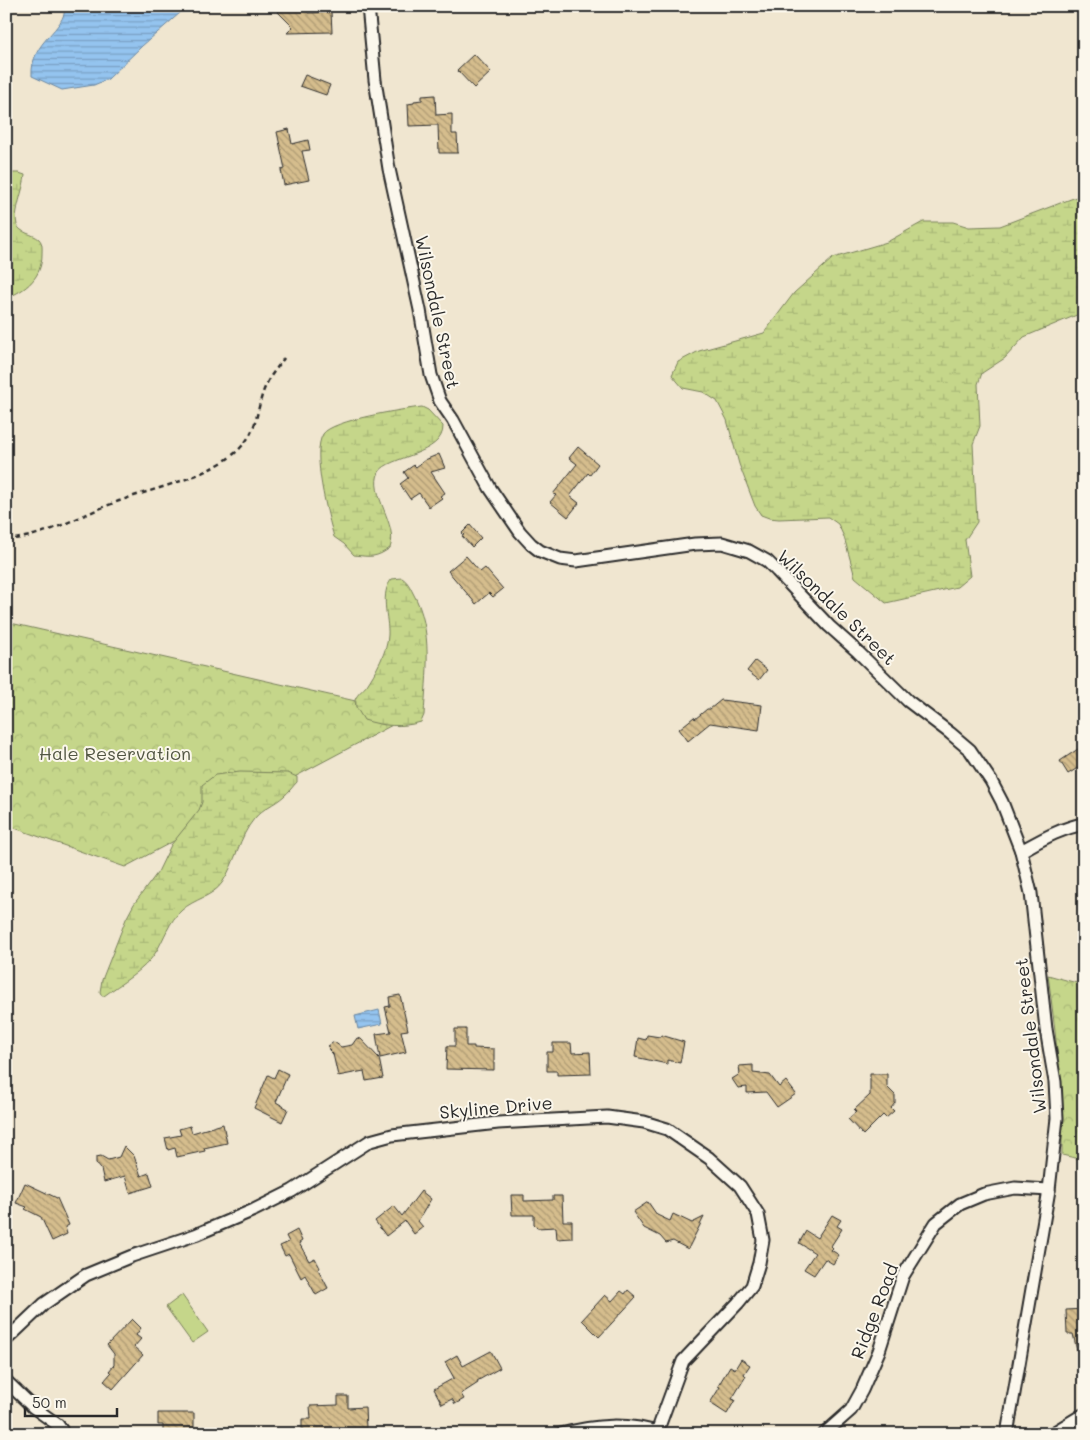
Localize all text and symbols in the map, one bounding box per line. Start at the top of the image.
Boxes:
street label: Wilsondale Street [410,233,466,391]
street label: Wilsondale Street [772,544,902,670]
park label: Hale Reservation [39,741,191,765]
street label: Wilsondale Street [1009,957,1051,1115]
street label: Skyline Drive [438,1090,554,1124]
street label: Ridge Road [845,1260,903,1362]
scale bar [25,1385,118,1417]
text: 50 m [32,1392,67,1412]

